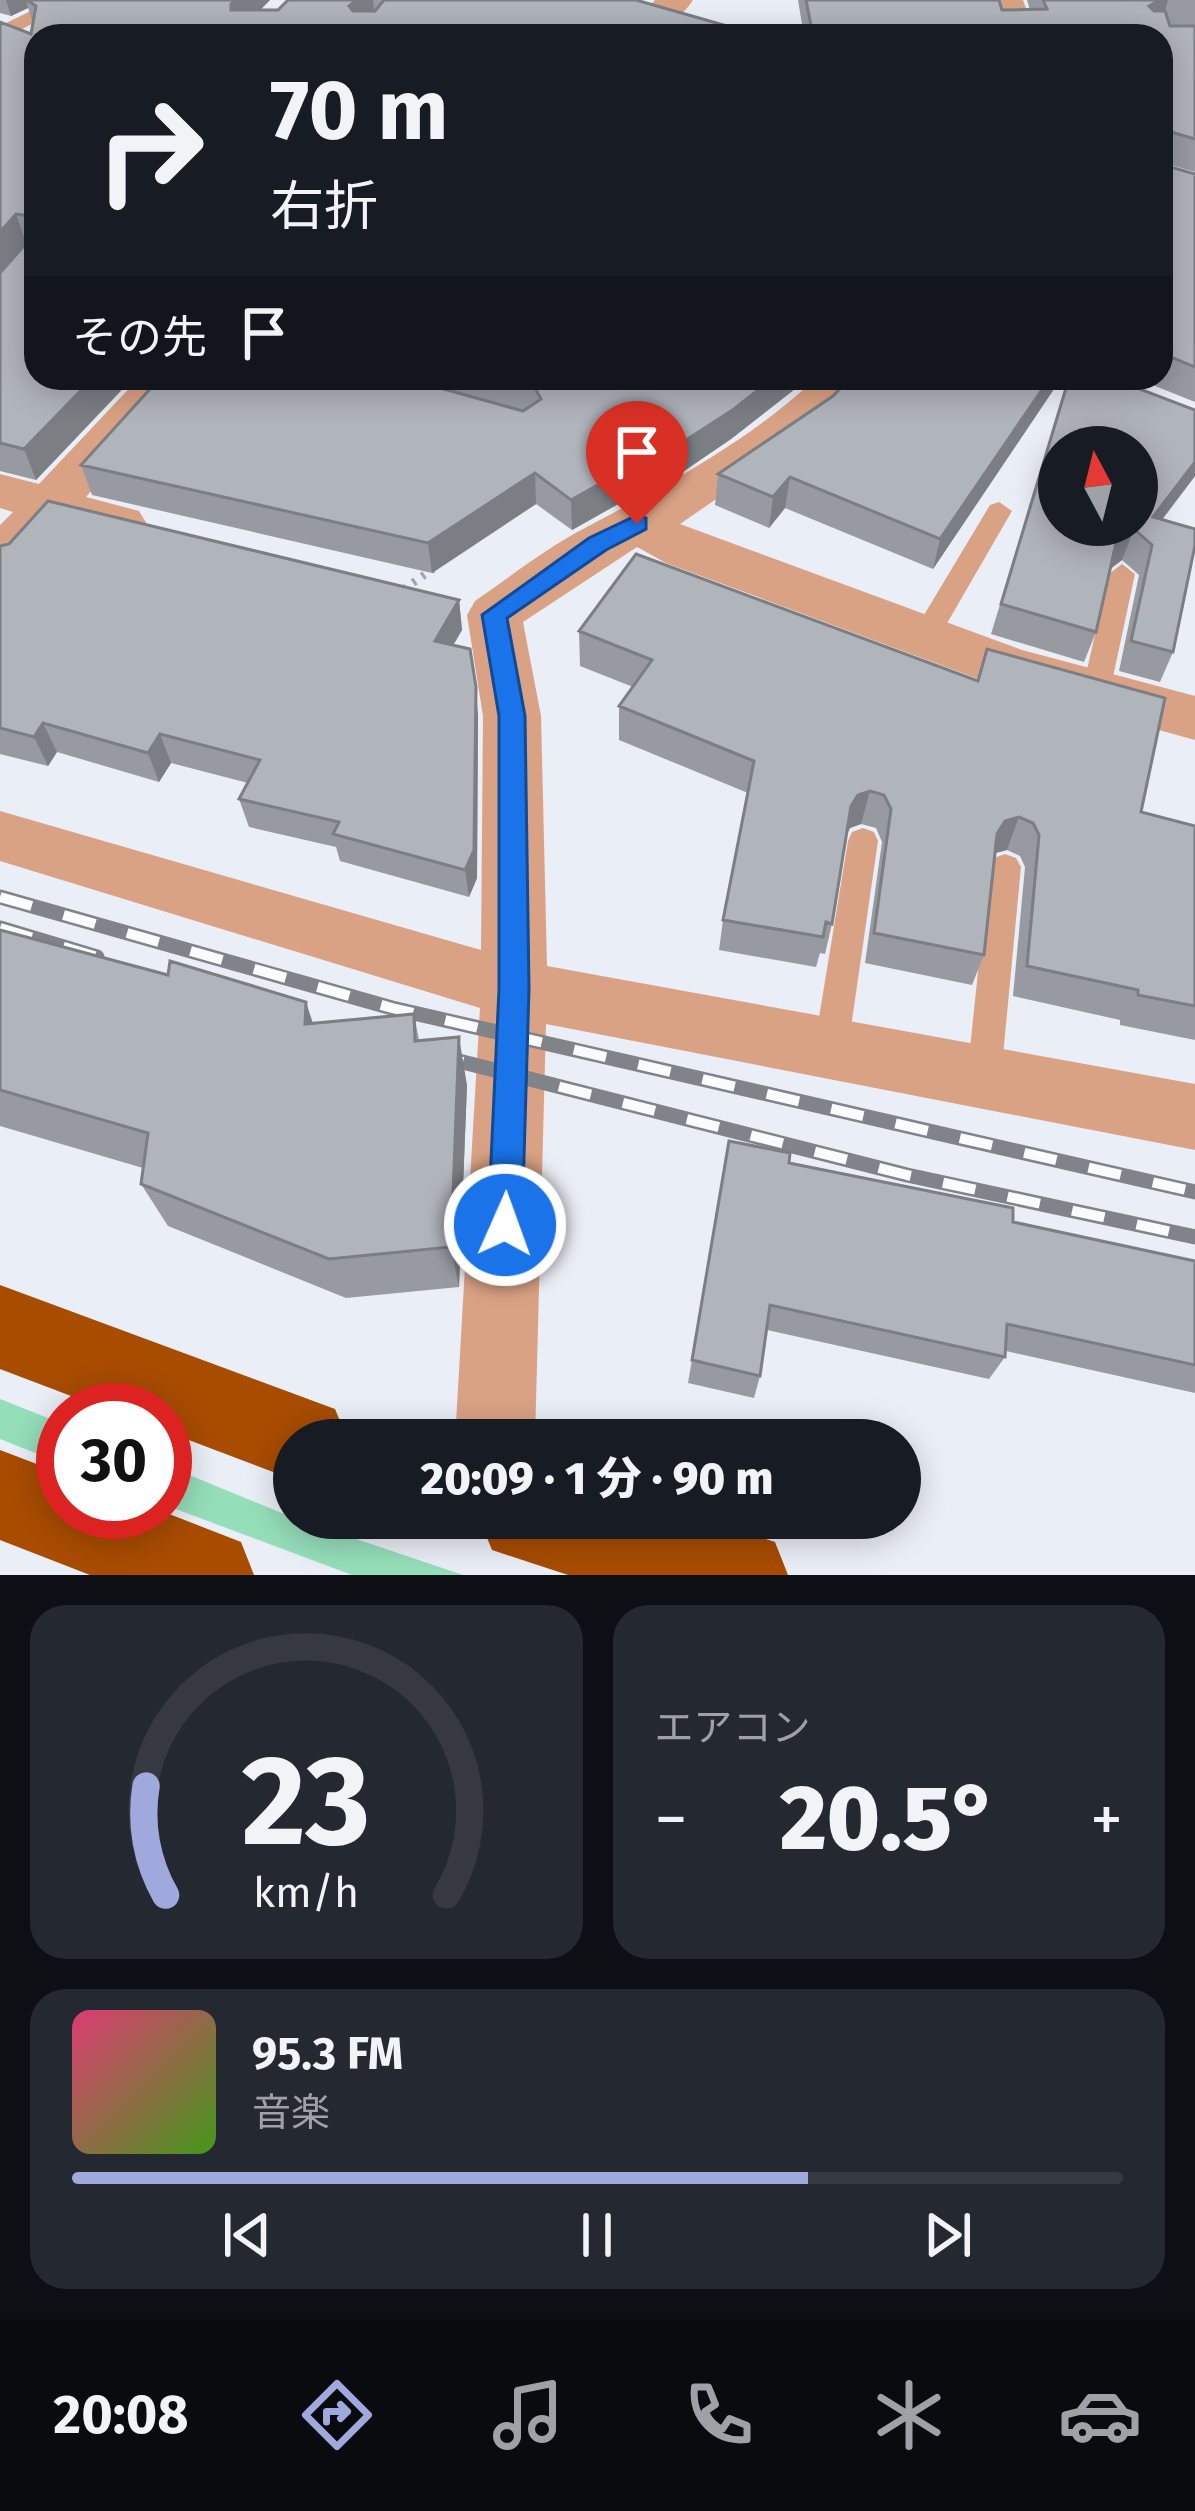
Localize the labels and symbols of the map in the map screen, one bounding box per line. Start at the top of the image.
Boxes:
pin [586,401,688,524]
north arrow [1038,426,1158,546]
position arrow [442,1162,568,1288]
speed limit sign: 30 [36,1383,192,1539]

